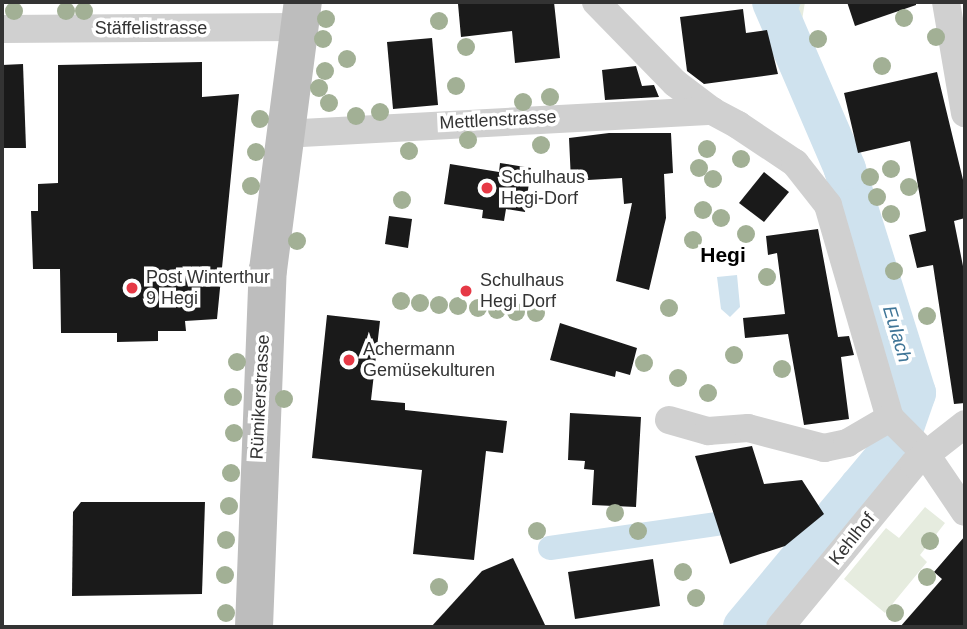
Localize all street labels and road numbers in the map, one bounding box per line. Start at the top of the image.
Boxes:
street label: Stäffelistrasse [95,17,207,39]
street label: Mettlenstrasse [439,106,557,134]
street label: Rümikerstrasse [246,334,274,460]
street label: Kehlhof [824,508,880,570]

